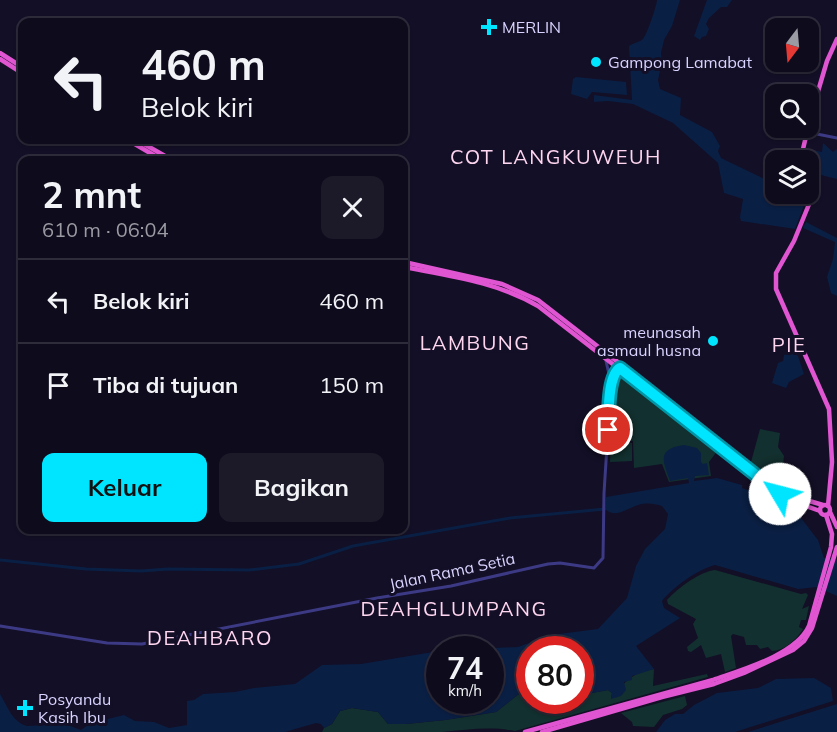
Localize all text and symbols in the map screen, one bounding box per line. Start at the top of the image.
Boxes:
place label: MERLIN [502,17,561,37]
marker: MERLIN [480,18,498,36]
north arrow [765,18,819,72]
map controls [765,18,819,204]
text: 460 m [141,38,266,91]
icon: left [42,42,120,120]
place label: Gampong Lamabat [608,52,752,72]
marker: Gampong Lamabat [589,55,603,69]
button: search [765,84,819,138]
text: Belok kiri [141,90,253,124]
district label: COT LANGKUWEUH [450,144,662,169]
button: layers [765,150,819,204]
text: 2 mnt [42,172,141,217]
button: close [321,176,384,239]
text: 610 m · 06:04 [42,217,168,242]
icon: left [42,285,75,318]
text: Belok kiri [93,287,189,315]
text: 460 m [319,287,384,315]
place label: meunasah asmaul husna [597,322,701,360]
district label: LAMBUNG [420,330,530,355]
district label: PIE [772,332,806,357]
marker: meunasah asmaul husna [706,334,720,348]
icon: arrive [42,369,75,402]
text: Tiba di tujuan [93,371,238,399]
text: 150 m [319,371,384,399]
pin [582,404,633,455]
icon: arrive [591,413,624,446]
button: Keluar [42,453,207,522]
button: Bagikan [219,453,384,522]
position arrow [748,462,812,526]
street label: Jalan Rama Setia [387,548,517,594]
district label: DEAHGLUMPANG [360,596,548,621]
district label: DEAHBARO [147,625,273,650]
speed limit sign: 80 [516,636,594,714]
text: 74 [447,649,483,687]
text: km/h [448,681,482,700]
place label: Posyandu Kasih Ibu [38,689,111,727]
marker: Posyandu Kasih Ibu [16,699,34,717]

